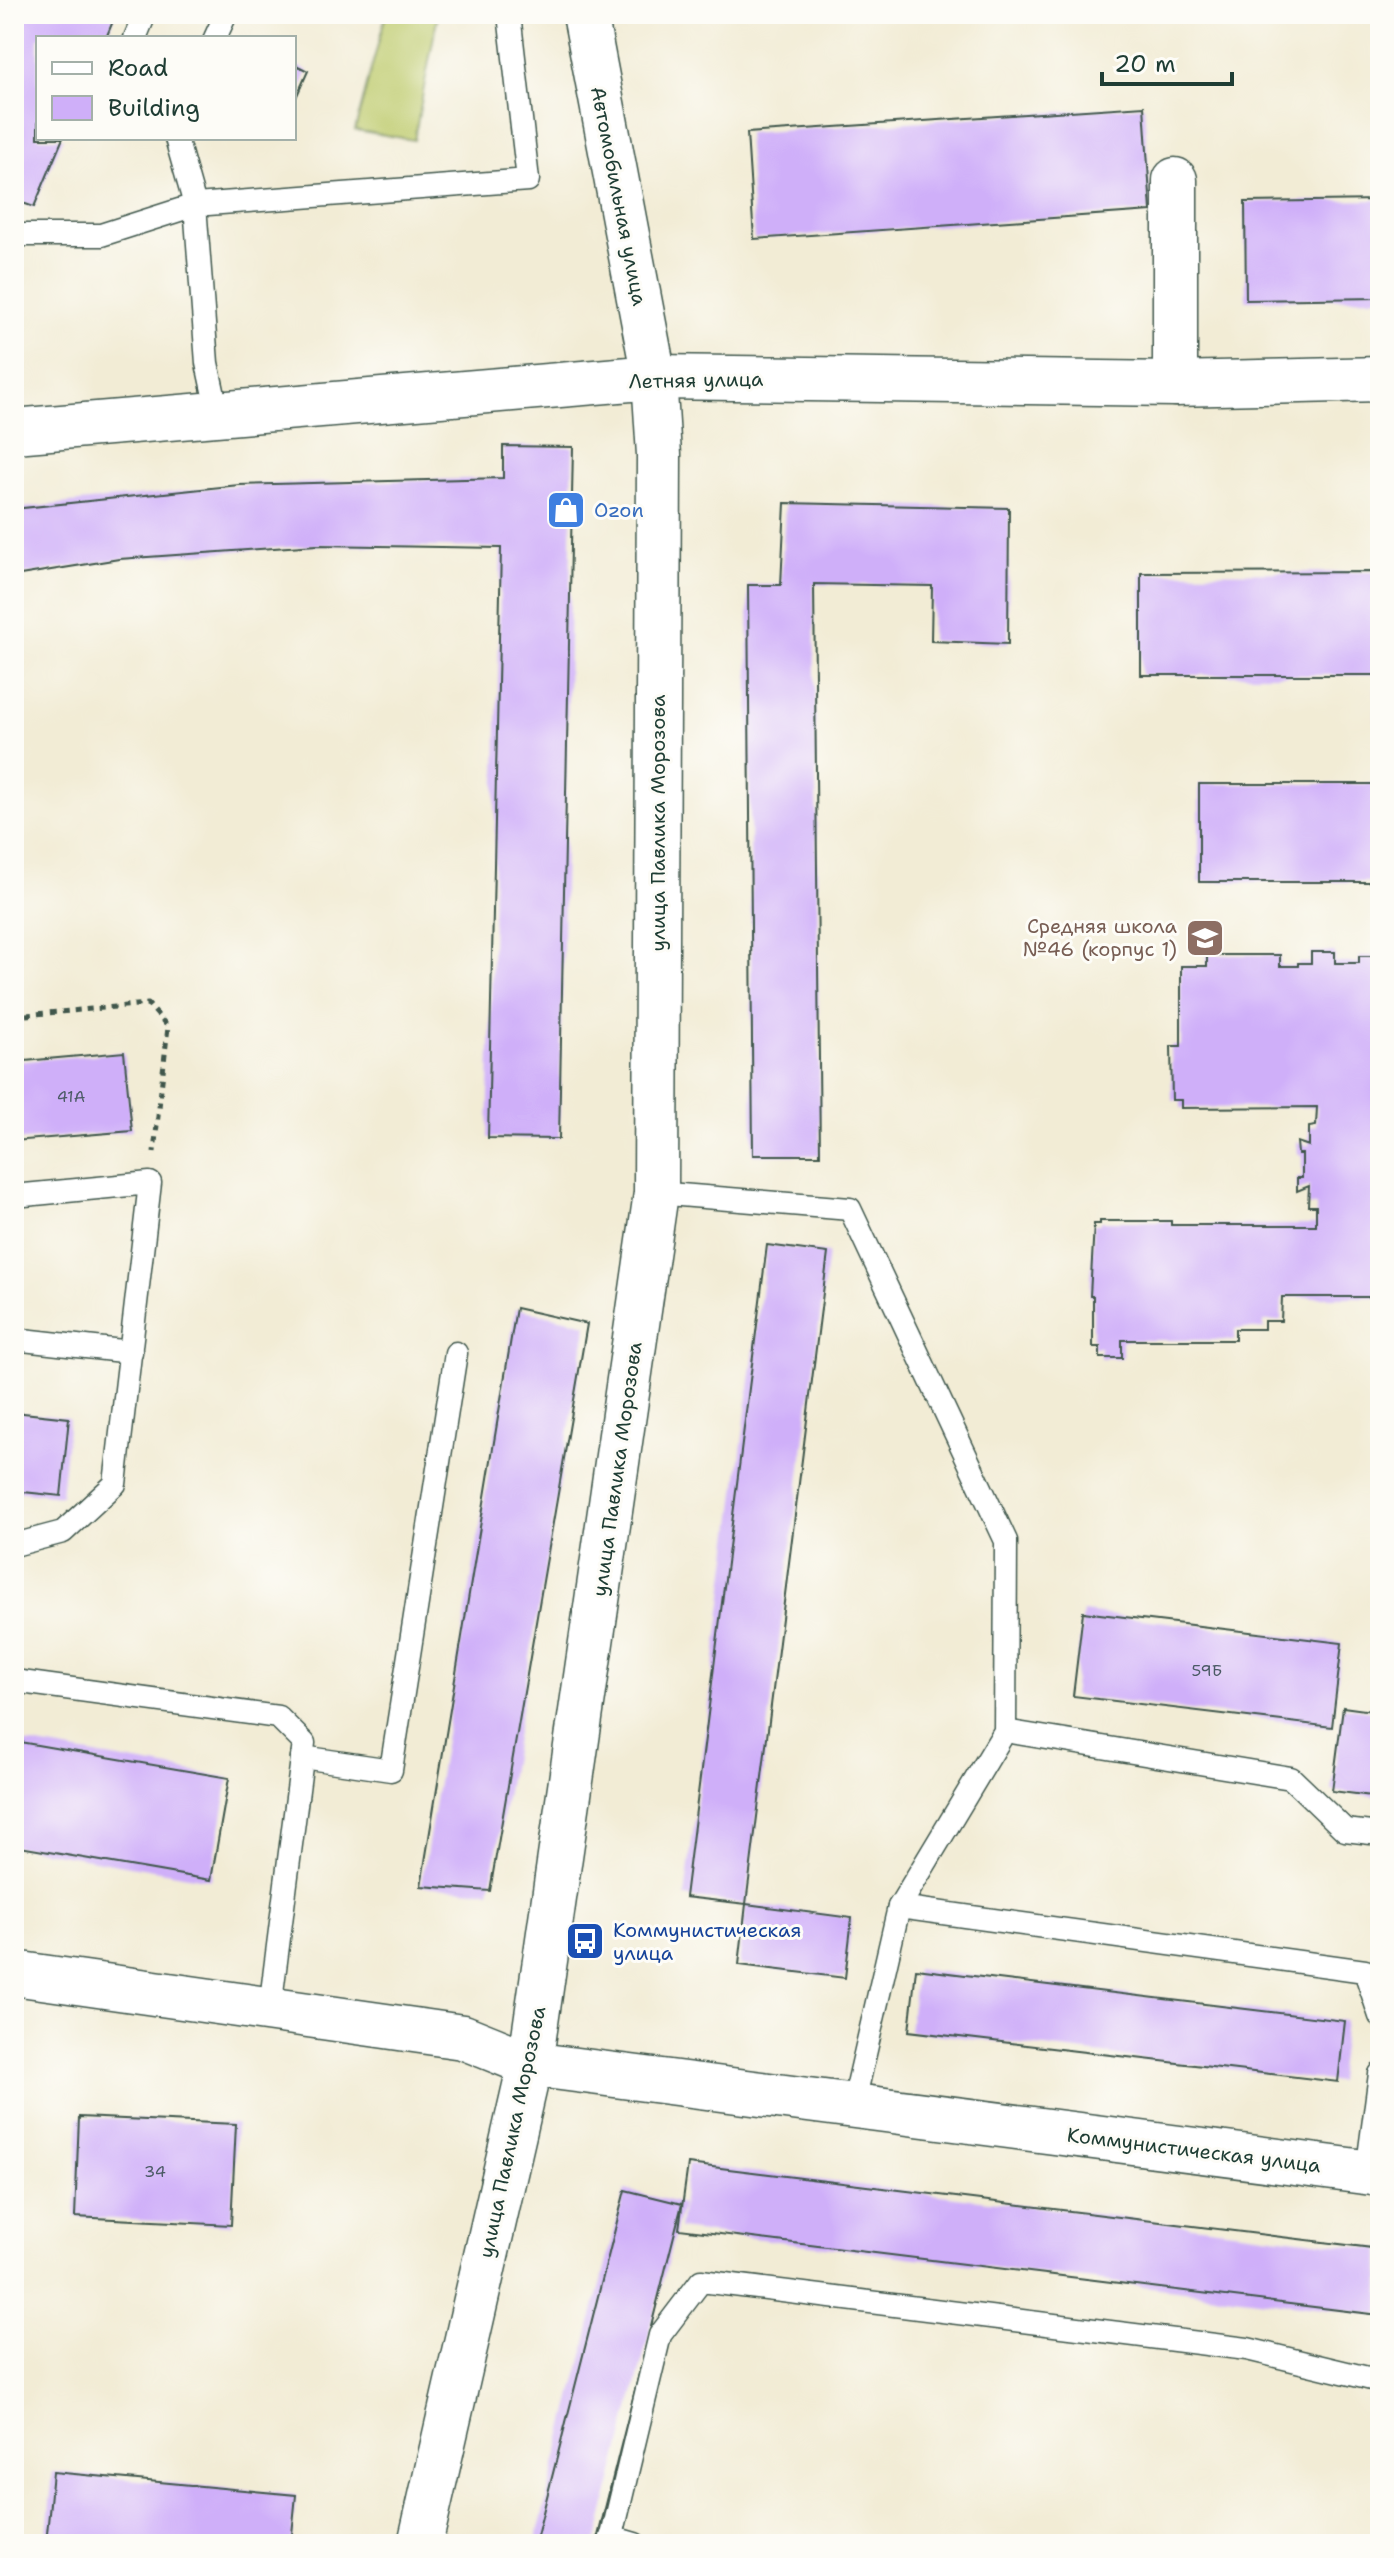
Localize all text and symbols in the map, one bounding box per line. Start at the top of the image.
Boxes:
legend [36,36,296,140]
scale bar [1102,36,1232,86]
text: 20 m [1114,48,1176,80]
text: Road [108,52,168,84]
street label: Автомобильная улица [585,84,653,308]
text: Building [108,92,200,124]
street label: Летняя улица [628,366,764,394]
shop icon: Ozon [545,489,587,531]
place label: Ozon [594,497,644,523]
street label: улица Павлика Морозова [645,694,671,951]
place label: Средняя школа №46 (корпус 1) [1023,913,1178,962]
school or university icon: Средняя школа №46 (корпус 1) [1184,917,1226,959]
house number: 41А [57,1086,85,1107]
street label: улица Павлика Морозова [586,1339,648,1598]
house number: 59Б [1192,1660,1222,1681]
place label: Коммунистическая улица [613,1917,801,1966]
bus stop icon: Коммунистическая улица [564,1920,606,1962]
street label: улица Павлика Морозова [473,2003,552,2260]
street label: Коммунистическая улица [1066,2122,1323,2179]
house number: 34 [144,2161,166,2182]

